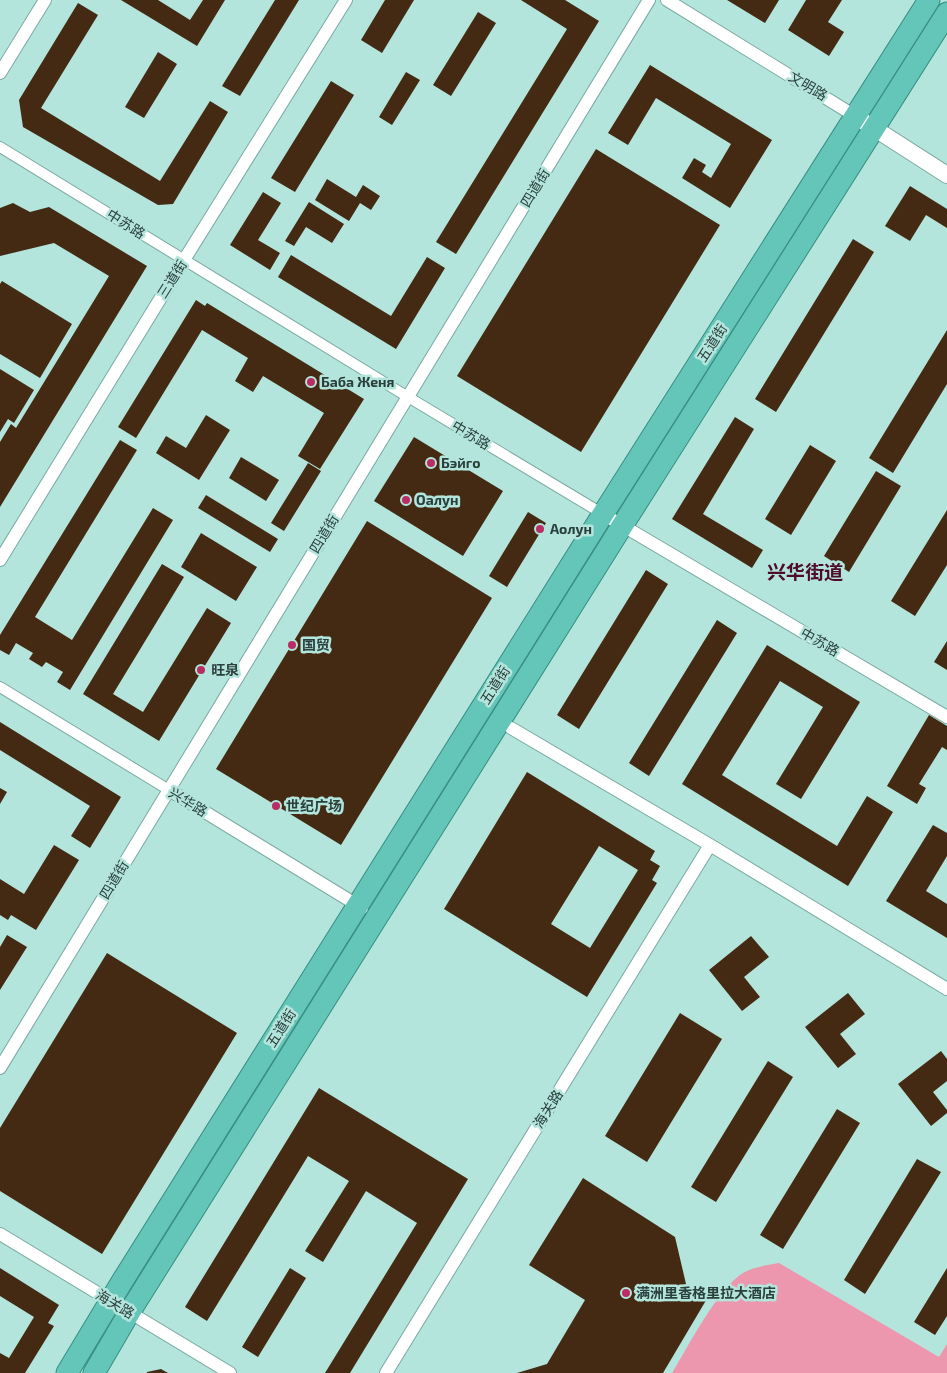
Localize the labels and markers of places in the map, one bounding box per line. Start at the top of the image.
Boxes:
place label: Баба Женя [321,373,395,390]
marker: Баба Женя [305,376,317,388]
place label: Бэйго [441,454,481,471]
marker: Бэйго [425,457,437,469]
place label: Оалун [416,491,458,508]
marker: Оалун [400,494,412,506]
place label: Аолун [550,520,592,537]
marker: Аолун [534,523,546,535]
place label: 国贸 [302,636,330,653]
marker: 国贸 [286,639,298,651]
place label: 旺泉 [211,661,239,678]
marker: 旺泉 [195,664,207,676]
place label: 世纪广场 [286,797,342,814]
marker: 世纪广场 [270,800,282,812]
place label: 满洲里香格里拉大酒店 [636,1284,776,1301]
marker: 满洲里香格里拉大酒店 [620,1287,632,1299]

